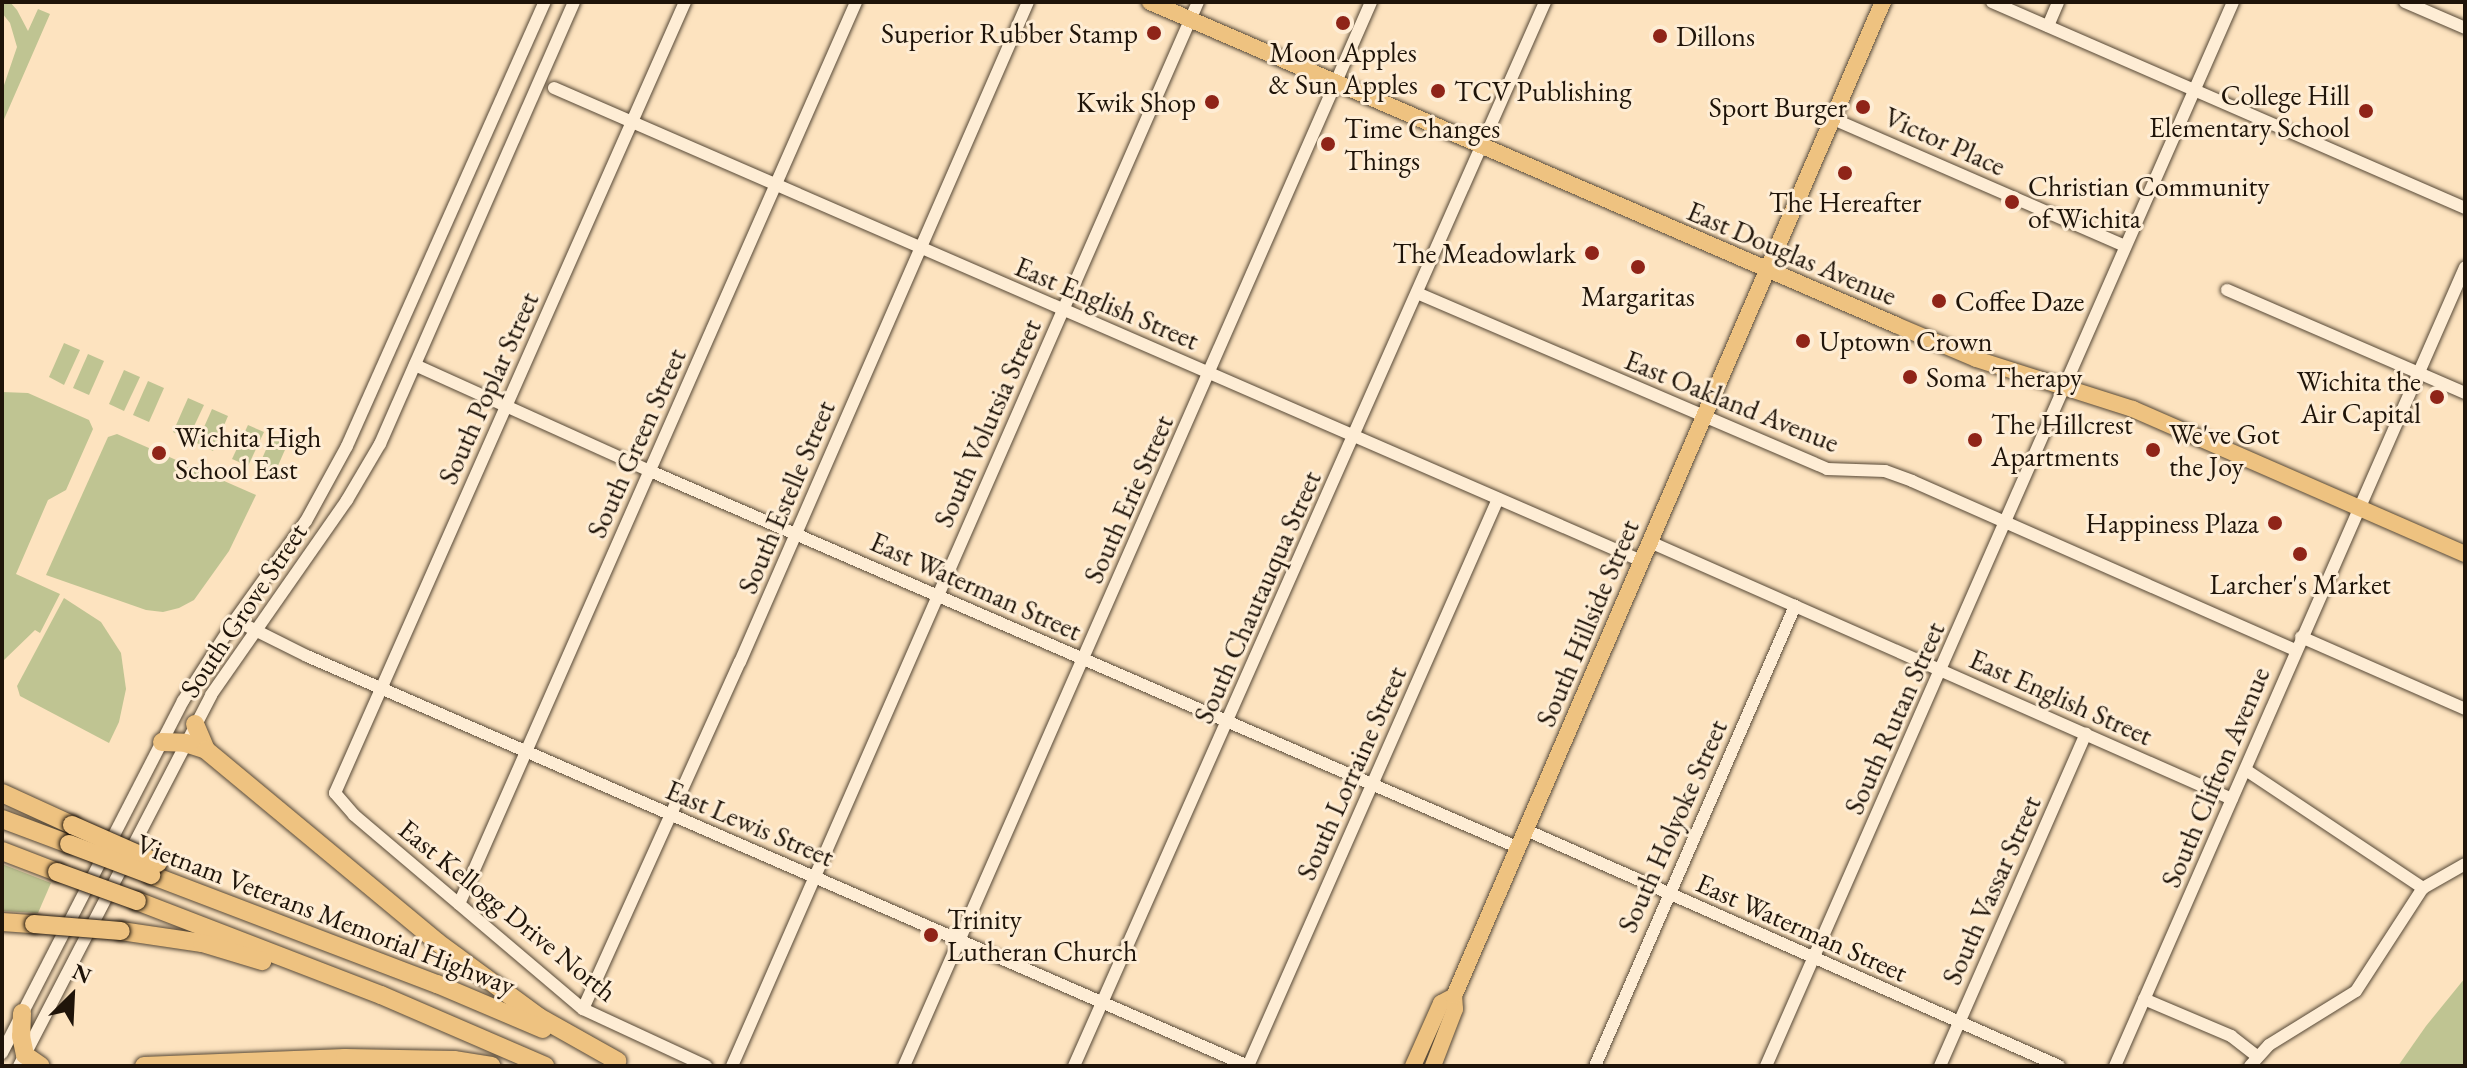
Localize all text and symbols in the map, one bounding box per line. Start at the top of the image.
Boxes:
marker: Moon Apples & Sun Apples [1334,14,1352,32]
place label: Superior Rubber Stamp [881,16,1138,50]
place label: Dillons [1676,19,1755,53]
marker: Superior Rubber Stamp [1145,24,1163,42]
marker: Dillons [1651,27,1669,45]
place label: Moon Apples & Sun Apples [1268,35,1418,101]
place label: TCV Publishing [1454,74,1632,108]
place label: College Hill Elementary School [2149,78,2350,144]
marker: TCV Publishing [1429,82,1447,100]
place label: Kwik Shop [1076,85,1196,119]
place label: Sport Burger [1709,90,1847,124]
marker: Kwik Shop [1203,93,1221,111]
marker: Sport Burger [1854,98,1872,116]
street label: Victor Place [1879,99,2011,183]
marker: College Hill Elementary School [2357,102,2375,120]
place label: Time Changes Things [1344,111,1500,177]
marker: Time Changes Things [1319,135,1337,153]
marker: The Hereafter [1836,164,1854,182]
place label: Christian Community of Wichita [2028,169,2270,235]
place label: The Hereafter [1769,185,1921,219]
marker: Christian Community of Wichita [2003,193,2021,211]
street label: East Douglas Avenue [1682,194,1902,312]
place label: The Meadowlark [1392,236,1576,270]
marker: The Meadowlark [1583,244,1601,262]
street label: East English Street [1010,249,1204,357]
marker: Margaritas [1629,258,1647,276]
place label: Margaritas [1581,279,1695,313]
place label: Coffee Daze [1955,284,2084,318]
street label: South Poplar Street [431,287,545,489]
marker: Coffee Daze [1930,292,1948,310]
street label: South Volutsia Street [926,314,1048,532]
place label: Uptown Crown [1819,324,1993,358]
marker: Uptown Crown [1794,332,1812,350]
street label: South Green Street [579,343,693,543]
street label: East Oakland Avenue [1620,343,1844,459]
place label: Soma Therapy [1926,360,2082,394]
place label: Wichita the Air Capital [2297,364,2421,430]
marker: Soma Therapy [1901,368,1919,386]
marker: Wichita the Air Capital [2428,388,2446,406]
street label: South Estelle Street [730,395,842,599]
place label: The Hillcrest Apartments [1991,407,2133,473]
street label: South Erie Street [1076,410,1180,588]
place label: We've Got the Joy [2169,417,2280,483]
place label: Wichita High School East [175,420,321,486]
marker: The Hillcrest Apartments [1966,431,1984,449]
marker: We've Got the Joy [2144,441,2162,459]
marker: Wichita High School East [150,444,168,462]
street label: South Chautauqua Street [1186,465,1328,729]
place label: Happiness Plaza [2085,506,2259,540]
street label: South Hillside Street [1528,514,1646,732]
marker: Happiness Plaza [2266,514,2284,532]
street label: South Grove Street [172,516,314,704]
street label: East Waterman Street [865,524,1087,648]
marker: Larcher's Market [2291,545,2309,563]
place label: Larcher's Market [2209,567,2391,601]
street label: South Rutan Street [1837,617,1951,819]
street label: East English Street [1964,642,2158,752]
street label: South Lorraine Street [1289,661,1413,885]
street label: South Clifton Avenue [2153,662,2277,892]
street label: South Holyoke Street [1610,714,1734,938]
street label: East Lewis Street [661,773,839,873]
street label: South Vassar Street [1934,790,2048,990]
street label: East Kellogg Drive North [392,812,624,1008]
street label: Vietnam Veterans Memorial Highway [132,826,520,1002]
street label: East Waterman Street [1691,865,1913,989]
place label: Trinity Lutheran Church [947,902,1137,968]
marker: Trinity Lutheran Church [922,926,940,944]
north arrow [32,956,112,1036]
text: N [68,957,96,990]

